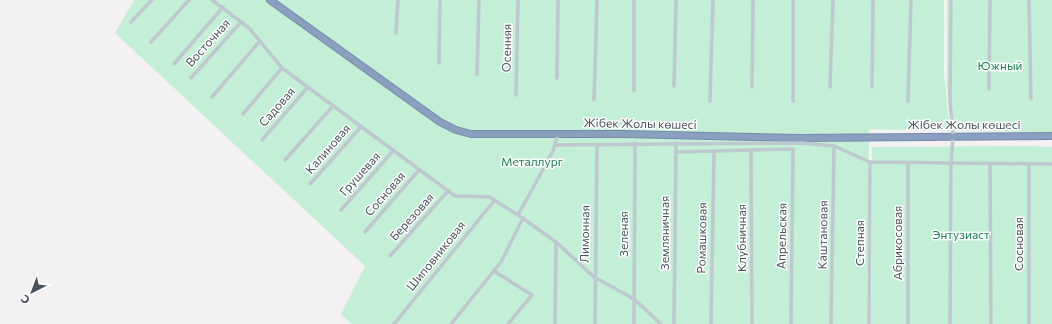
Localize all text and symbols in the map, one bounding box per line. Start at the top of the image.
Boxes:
street label: Восточная [182,16,232,69]
street label: Осенняя [499,24,513,72]
park label: Южный [978,58,1022,72]
street label: Садовая [255,84,297,129]
street label: Жібек Жолы көшесі [583,115,697,131]
street label: Жібек Жолы көшесі [907,117,1021,131]
street label: Калиновая [302,121,353,176]
street label: Грушевая [336,149,383,198]
park label: Металлург [501,154,563,168]
street label: Сосновая [361,168,407,218]
street label: Березовая [386,190,436,243]
street label: Земляничная [657,196,671,270]
street label: Каштановая [814,200,830,270]
street label: Ромашковая [693,202,709,274]
street label: Апрельская [773,203,789,269]
street label: Клубничная [734,204,748,272]
street label: Лимонная [576,205,592,263]
street label: Абрикосовая [890,206,904,280]
street label: Зеленая [616,211,630,257]
street label: Сосновая [1011,217,1025,271]
street label: Шиповниковая [403,218,468,293]
street label: Степная [852,220,866,266]
park label: Энтузиаст [932,227,990,241]
north arrow [12,272,52,312]
text: С [17,292,32,307]

